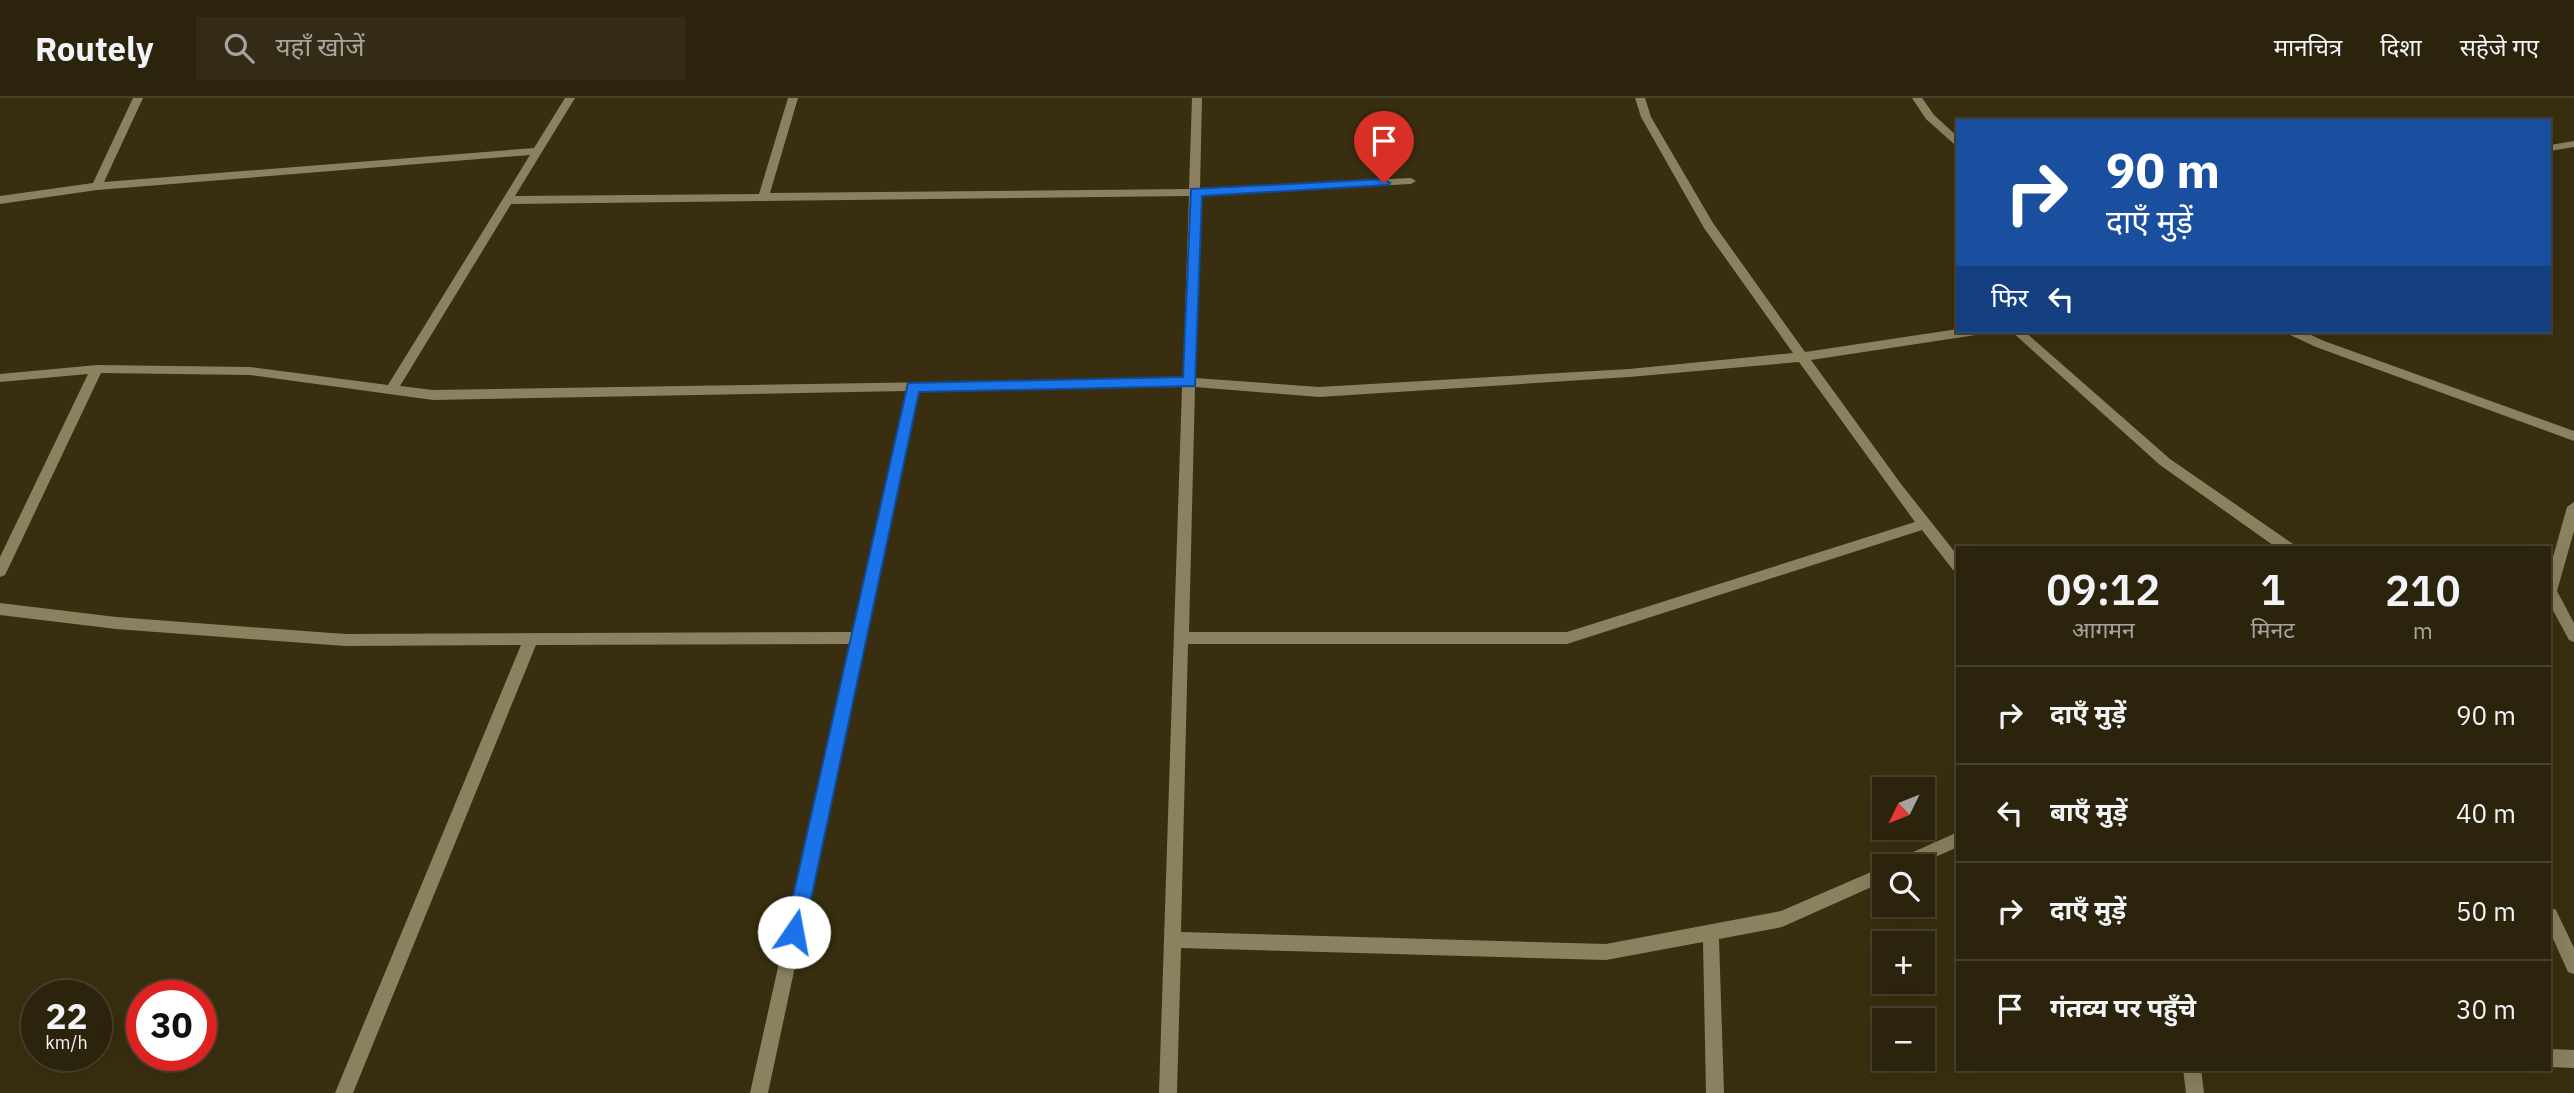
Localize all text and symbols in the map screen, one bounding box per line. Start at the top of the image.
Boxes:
search box [196,17,686,80]
text: Routely [35,27,154,70]
icon: search [220,29,258,67]
text: यहाँ खोजें [276,29,365,63]
text: मानचित्र [2274,31,2342,63]
text: दिशा [2380,31,2422,63]
text: सहेजे गए [2460,31,2539,63]
pin [1354,111,1414,183]
icon: arrive [1365,122,1403,160]
text: 90 m [2106,138,2220,201]
icon: right [1991,147,2082,238]
text: दाएँ मुड़ें [2106,200,2193,242]
text: फिर [1991,280,2028,314]
icon: left [2042,280,2080,318]
text: 09:12 [2046,562,2160,617]
text: 1 [2260,562,2285,617]
text: 210 [2385,563,2461,618]
text: आगमन [2072,614,2135,644]
text: मिनट [2251,614,2295,644]
text: m [2413,615,2433,645]
icon: right [1991,696,2029,734]
text: दाएँ मुड़ें [2050,696,2126,730]
text: 90 m [2456,698,2516,732]
north arrow [1872,777,1936,840]
map controls [1872,777,1935,1071]
icon: left [1991,794,2029,832]
text: बाएँ मुड़ें [2050,794,2127,828]
text: 40 m [2456,796,2516,830]
button: search [1872,854,1935,917]
icon: right [1991,892,2029,930]
text: दाएँ मुड़ें [2050,892,2126,926]
text: 50 m [2456,894,2516,928]
position arrow [757,895,831,969]
button: + [1872,931,1935,994]
speed limit sign: 30 [126,980,217,1071]
icon: arrive [1991,990,2029,1028]
text: गंतव्य पर पहुँचे [2050,990,2196,1024]
text: 30 m [2456,992,2516,1026]
text: 22 [45,993,88,1039]
button: − [1872,1008,1935,1071]
text: km/h [45,1031,88,1054]

